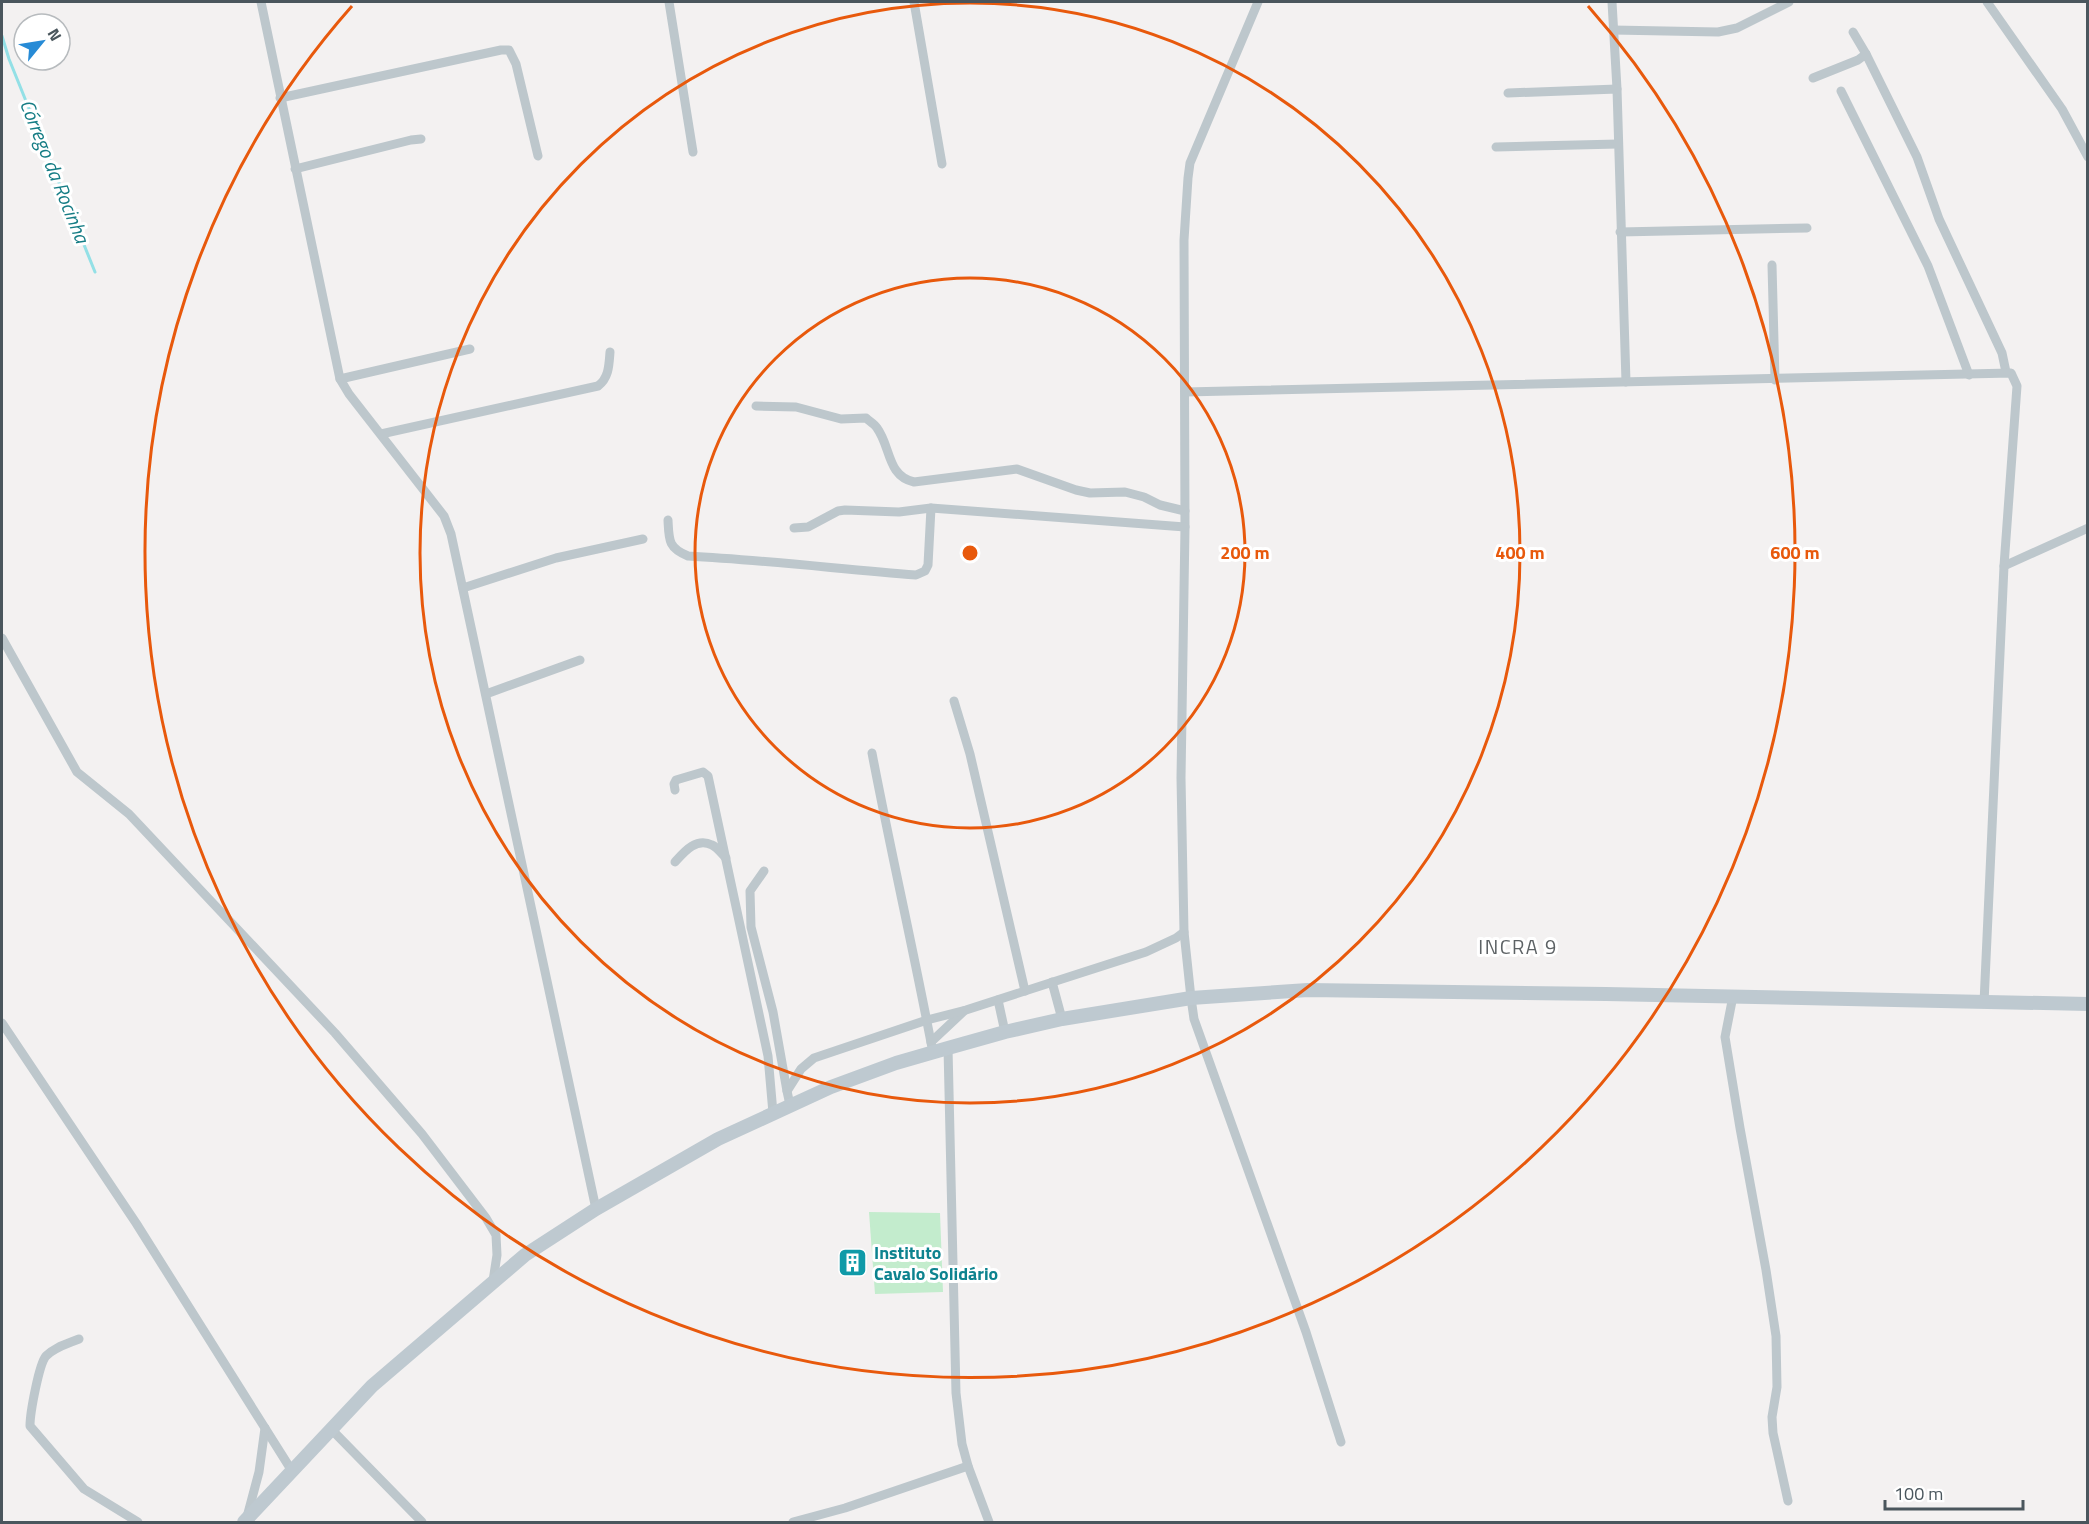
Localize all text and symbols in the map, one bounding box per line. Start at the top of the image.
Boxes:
north arrow [12,12,72,72]
text: N [42,24,68,45]
water label: Córrego da Rocinha [12,94,98,248]
text: 200 m [1220,539,1270,566]
text: 400 m [1495,539,1545,566]
text: 600 m [1770,539,1820,566]
centre of rings [960,543,980,563]
district label: INCRA 9 [1478,931,1558,962]
place label: Instituto Cavalo Solidário [874,1239,998,1287]
building icon: Instituto Cavalo Solidário [837,1246,869,1278]
scale bar [1885,1473,2023,1511]
text: 100 m [1894,1480,1943,1507]

